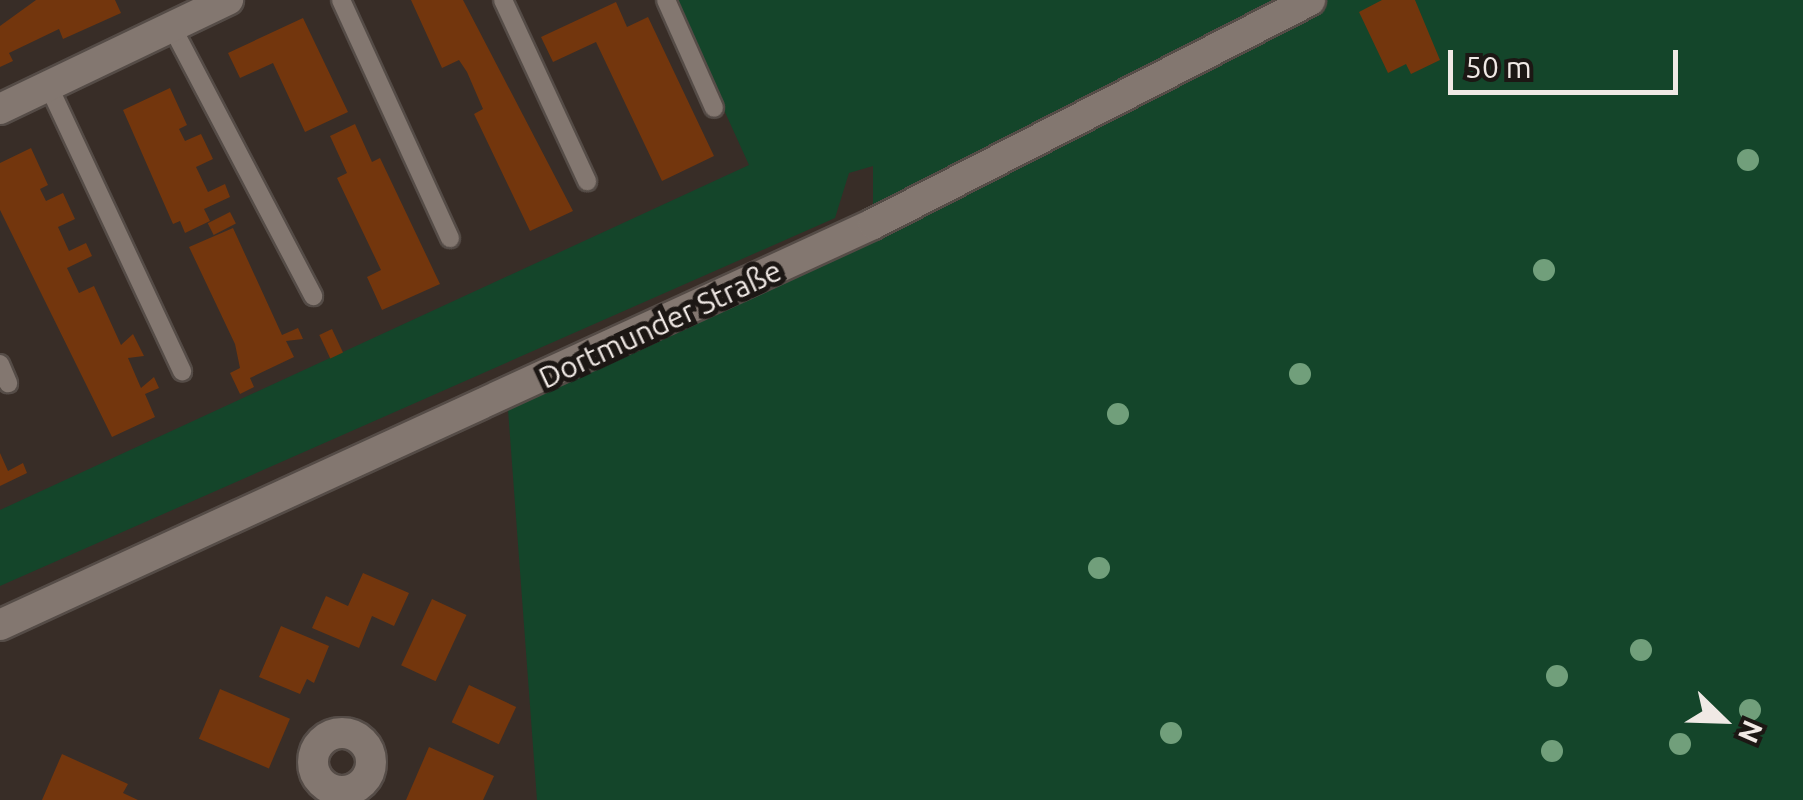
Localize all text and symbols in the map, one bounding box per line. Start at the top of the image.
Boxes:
scale bar [1453,30,1683,92]
text: 50 m [1465,50,1532,84]
street label: Dortmunder Straße [533,252,787,396]
north arrow [1673,670,1773,770]
text: N [1733,716,1769,748]

